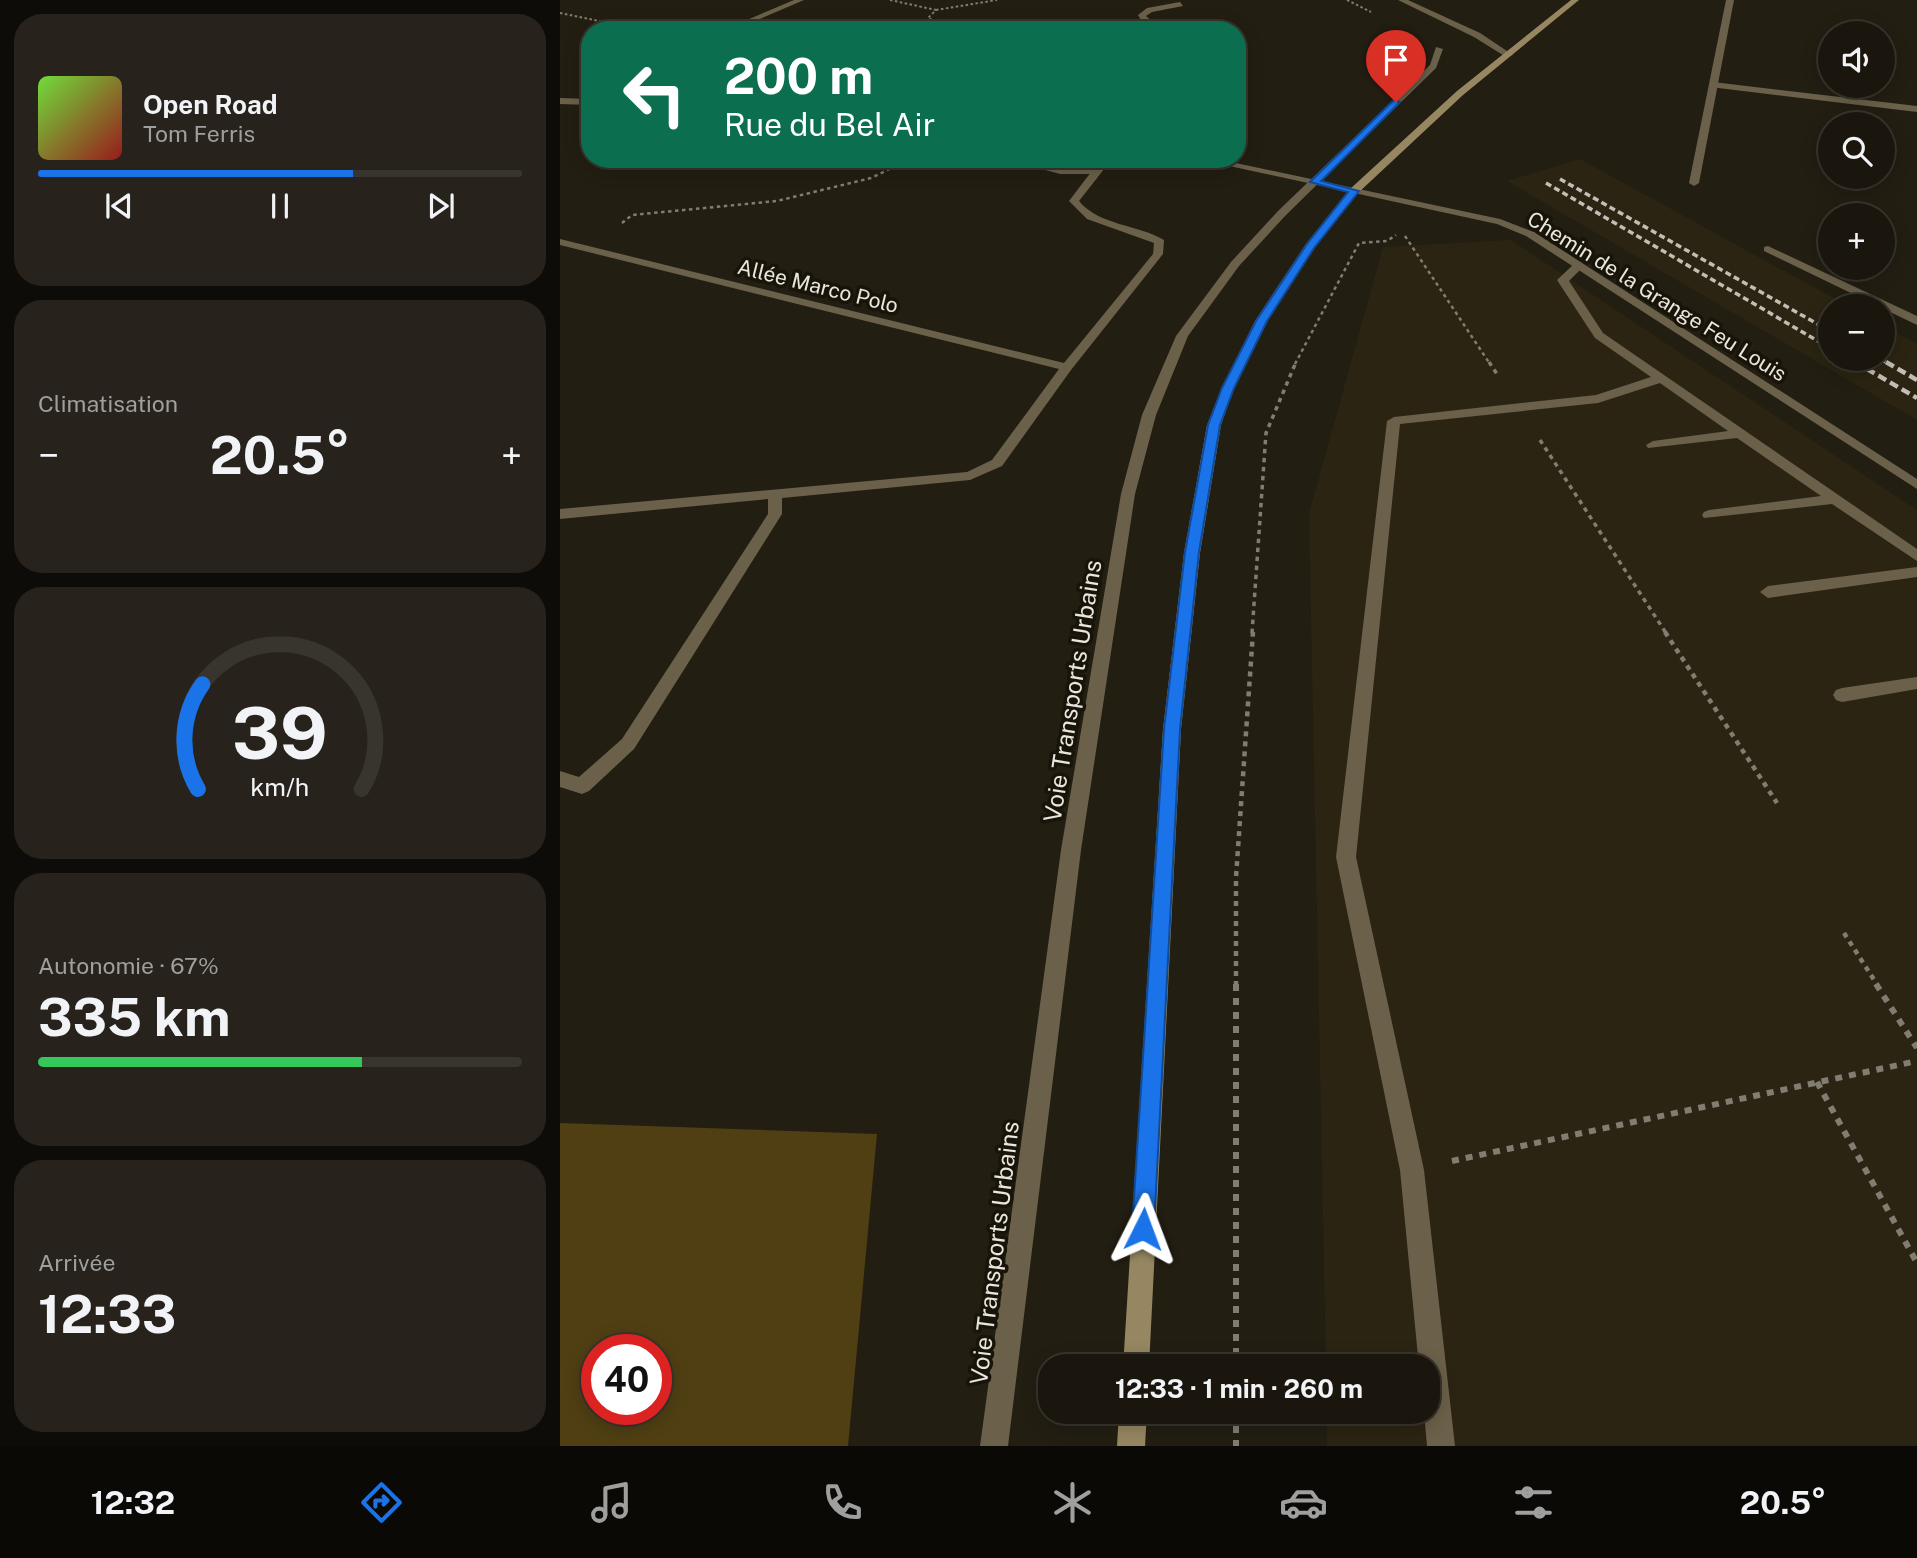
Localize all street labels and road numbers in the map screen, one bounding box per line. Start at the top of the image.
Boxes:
street label: Chemin de la Grange Feu Louis [1523,206,1791,386]
street label: Allée Marco Polo [735,254,901,318]
street label: Voie Transports Urbains [1037,558,1107,824]
street label: Voie Transports Urbains [964,1120,1024,1386]

